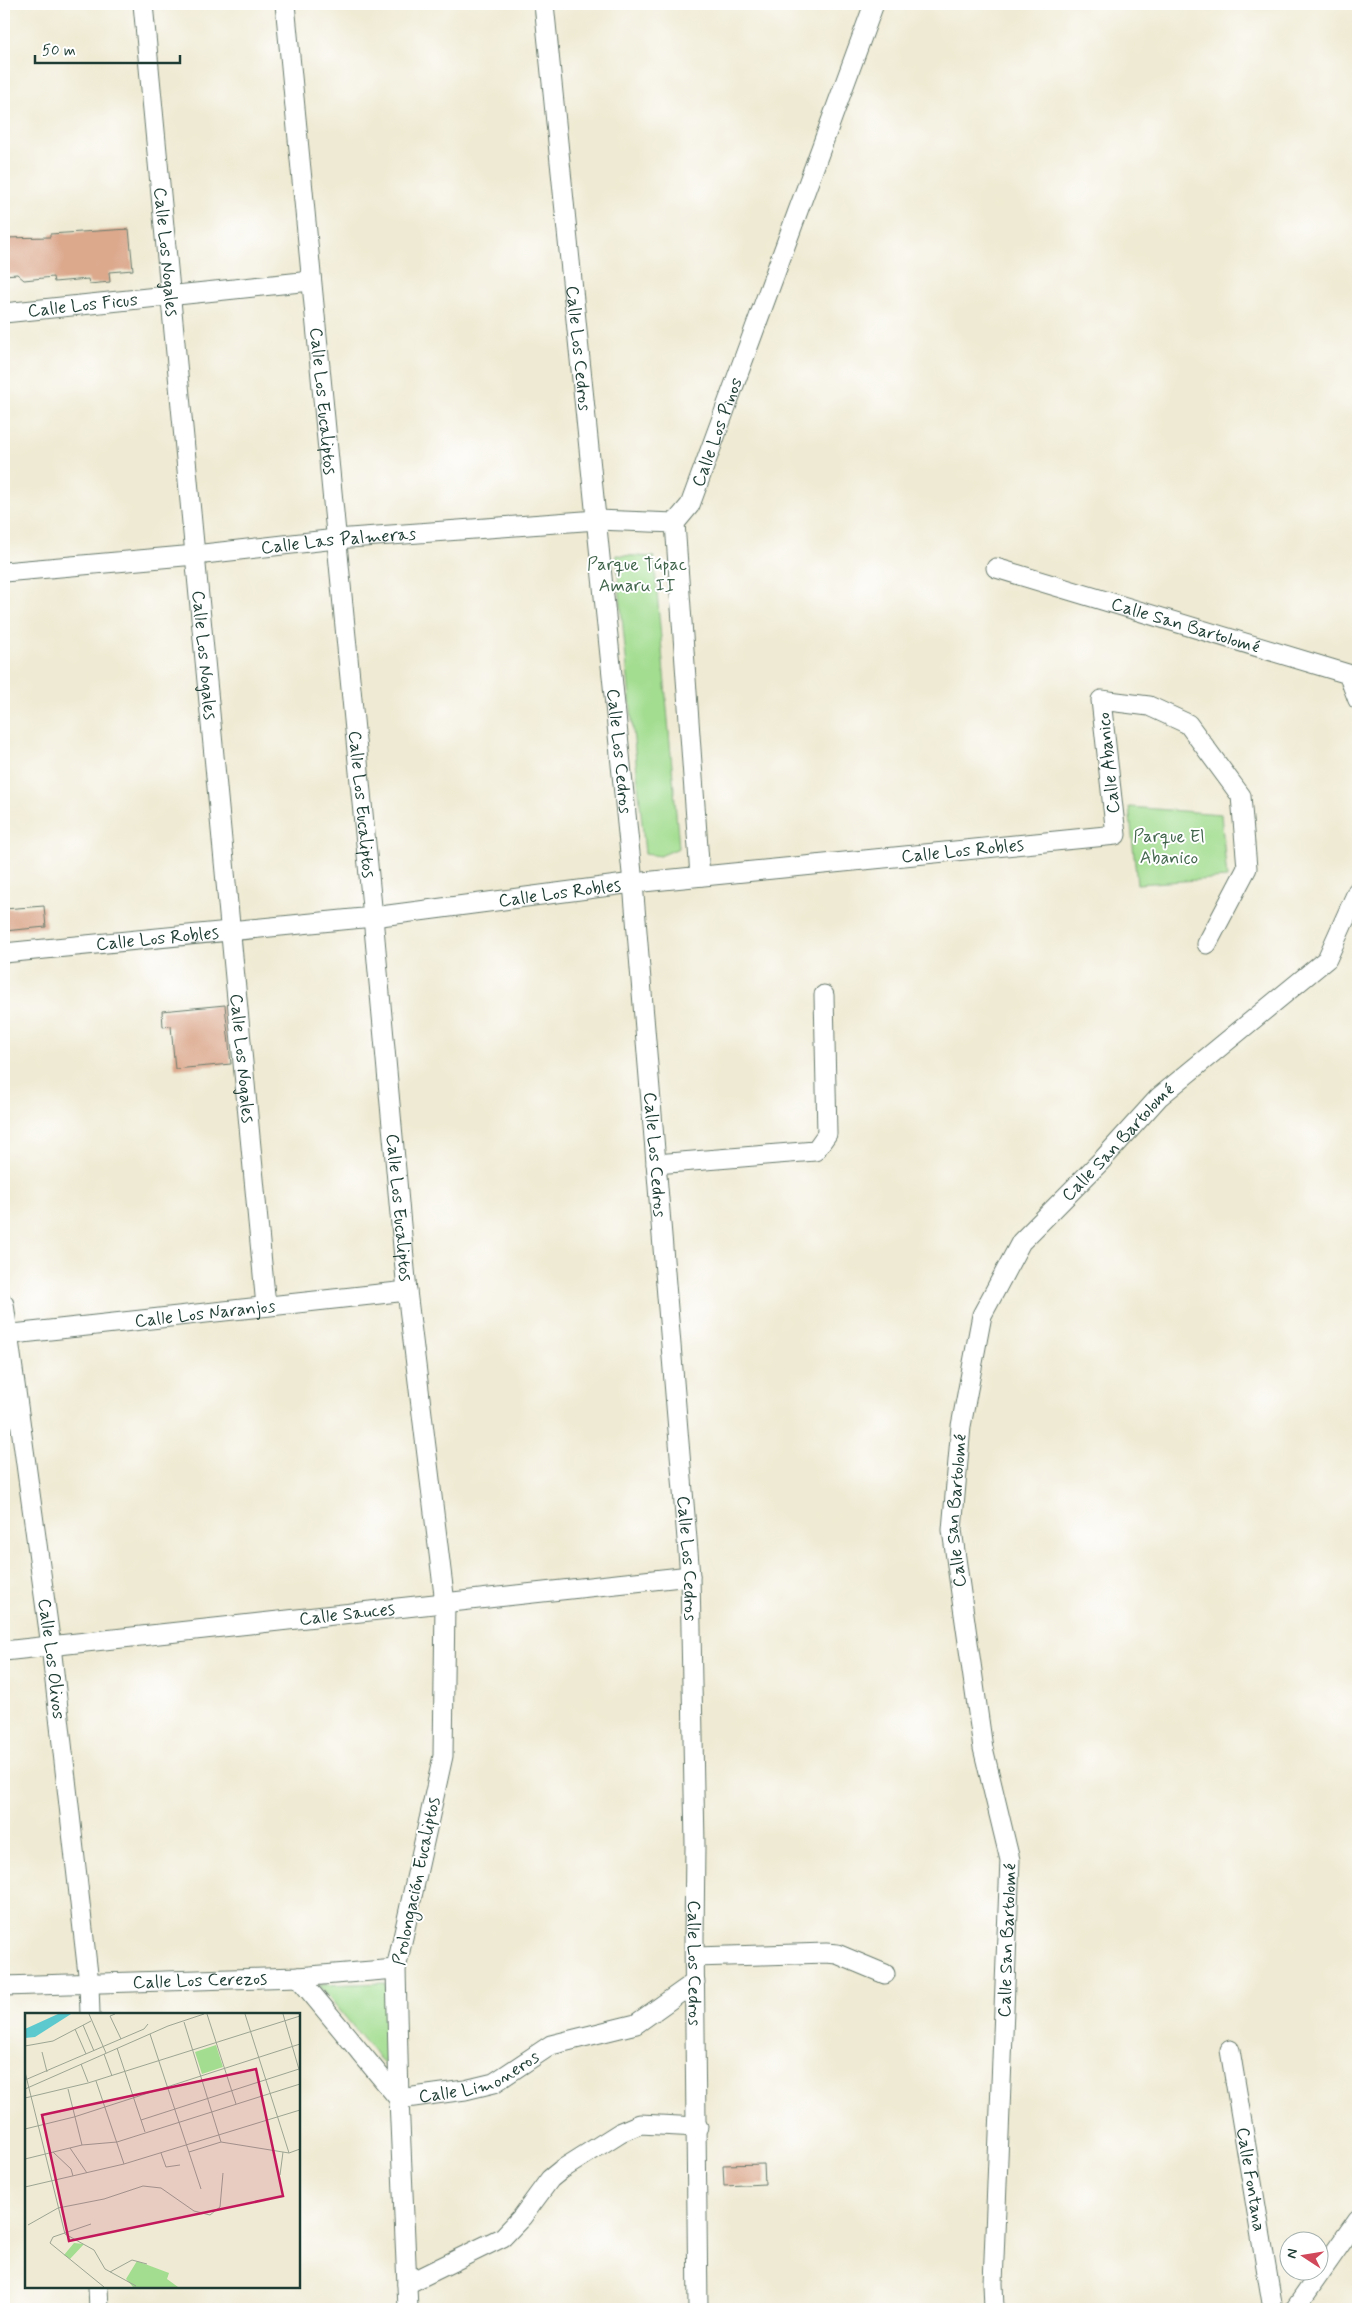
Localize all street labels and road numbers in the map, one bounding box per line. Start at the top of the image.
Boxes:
street label: Calle Los Nogales [147,186,183,318]
street label: Calle Los Cedros [560,285,596,412]
street label: Calle Los Ficus [26,288,139,323]
street label: Calle Los Eucaliptos [303,326,341,476]
street label: Calle Los Pinos [687,374,749,490]
street label: Calle Las Palmeras [260,522,417,560]
street label: Calle Los Nogales [185,589,222,721]
street label: Calle San Bartolomé [1108,592,1263,660]
street label: Calle Los Cedros [600,688,637,815]
street label: Calle Abanico [1092,711,1126,815]
street label: Calle Los Eucaliptos [342,730,380,879]
street label: Calle Los Robles [900,833,1025,869]
street label: Calle Los Robles [497,874,622,913]
street label: Calle Los Robles [95,921,220,957]
street label: Calle Los Nogales [224,993,260,1124]
street label: Calle San Bartolomé [1057,1078,1180,1207]
street label: Calle Los Cedros [637,1091,671,1218]
street label: Calle Los Eucaliptos [380,1133,417,1282]
street label: Calle Los Naranjos [133,1294,277,1334]
street label: Calle San Bartolomé [941,1433,973,1589]
street label: Calle Los Cedros [670,1495,702,1621]
street label: Calle Los Olivos [32,1597,70,1720]
street label: Calle Sauces [298,1597,396,1632]
street label: Prolongación Eucaliptos [387,1795,448,1968]
street label: Calle San Bartolomé [993,1863,1023,2018]
street label: Calle Los Cedros [681,1900,706,2026]
street label: Calle Los Cerezos [132,1967,268,1995]
street label: Calle Limoneros [417,2045,544,2109]
street label: Calle Fontana [1230,2125,1271,2233]

